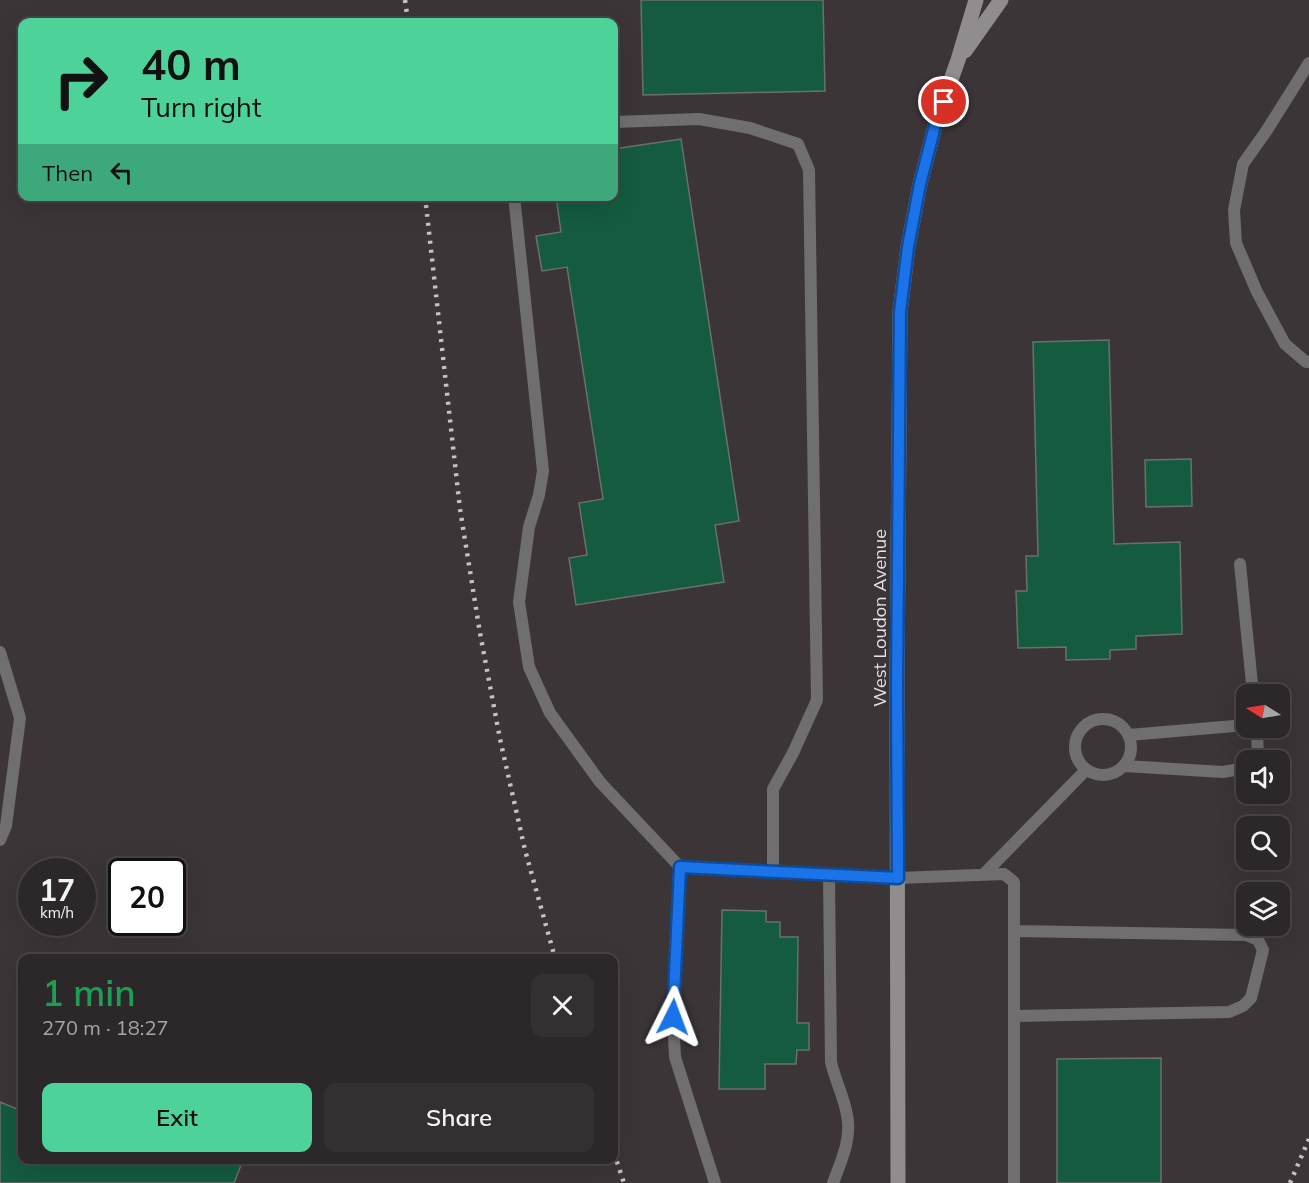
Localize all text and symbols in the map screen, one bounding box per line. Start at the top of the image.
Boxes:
text: 40 m [141,38,241,91]
icon: right [42,42,120,120]
pin [918,76,969,127]
icon: arrive [927,85,960,118]
text: Turn right [141,90,261,124]
icon: left [105,156,138,189]
text: Then [42,159,93,187]
street label: West Loudon Avenue [868,529,891,707]
north arrow [1236,684,1290,738]
map controls [1236,684,1290,936]
button: sound [1236,750,1290,804]
button: search [1236,816,1290,870]
speed limit sign: 20 [108,858,186,936]
text: 17 [39,871,75,909]
button: layers [1236,882,1290,936]
text: km/h [40,903,74,922]
text: 1 min [42,970,136,1015]
button: close [531,974,594,1037]
position arrow [641,985,705,1049]
text: 270 m · 18:27 [42,1015,168,1040]
button: Exit [42,1083,312,1152]
button: Share [324,1083,594,1152]

